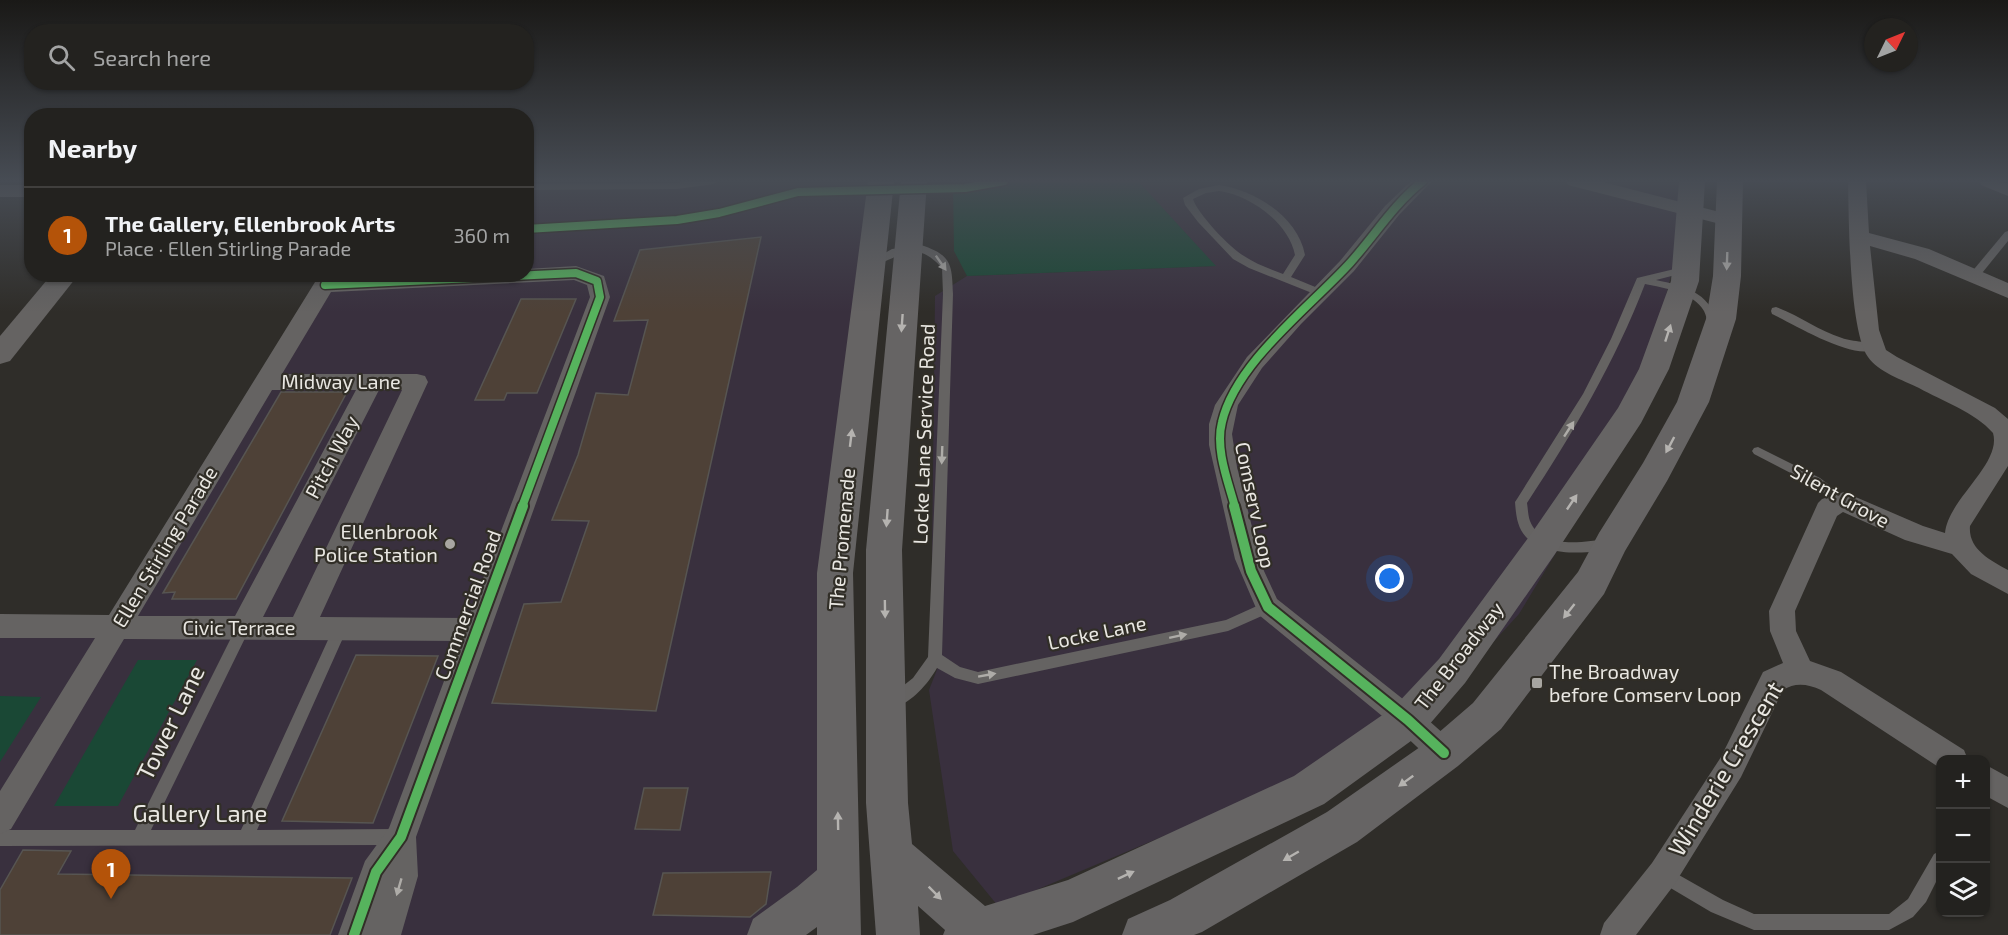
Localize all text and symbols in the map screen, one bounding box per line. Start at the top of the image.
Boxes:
north arrow [1864,18,1918,72]
search box [24,24,534,90]
icon: search [45,41,78,74]
text: Search here [93,44,211,70]
text: Nearby [48,132,137,163]
text: The Gallery, Ellenbrook Arts [105,210,395,236]
text: 1 [63,223,72,247]
text: 360 m [453,223,510,247]
text: Place · Ellen Stirling Parade [105,236,351,260]
one-way arrow [1722,251,1732,270]
one-way arrow [935,254,947,270]
one-way arrow [897,314,907,333]
street label: Locke Lane Service Road [907,323,939,545]
one-way arrow [1663,324,1673,342]
street label: Midway Lane [281,369,401,393]
street label: Pitch Way [299,411,363,502]
one-way arrow [1563,421,1575,437]
one-way arrow [846,429,856,448]
one-way arrow [1665,437,1675,454]
street label: Comserv Loop [1231,440,1281,570]
one-way arrow [938,446,947,465]
street label: Silent Grove [1787,458,1894,532]
street label: Ellen Stirling Parade [107,462,222,631]
street label: The Promenade [823,467,859,611]
one-way arrow [1566,494,1578,510]
one-way arrow [882,508,892,527]
place label: Ellenbrook Police Station [314,519,438,566]
street label: Commercial Road [429,526,505,683]
marker: Ellenbrook Police Station [443,537,457,551]
your location [1375,564,1404,593]
street label: The Broadway [1409,596,1508,714]
one-way arrow [880,599,890,618]
one-way arrow [1562,603,1575,619]
street label: Locke Lane [1045,610,1148,654]
street label: Civic Terrace [182,615,296,639]
one-way arrow [1168,630,1187,640]
place label: The Broadway before Comserv Loop [1549,659,1741,706]
street label: Tower Lane [129,660,210,785]
one-way arrow [978,671,997,680]
marker: The Broadway before Comserv Loop [1530,676,1544,690]
street label: Winderie Crescent [1661,676,1788,861]
map controls [1936,755,1990,917]
button: + [1936,755,1990,809]
one-way arrow [1398,775,1414,787]
street label: Gallery Lane [133,798,267,827]
button: − [1936,809,1990,863]
one-way arrow [833,812,842,831]
pin: 1 [92,850,130,899]
one-way arrow [1282,851,1299,861]
button: layers [1936,863,1990,917]
one-way arrow [1118,871,1135,880]
one-way arrow [394,878,403,896]
one-way arrow [928,885,942,899]

